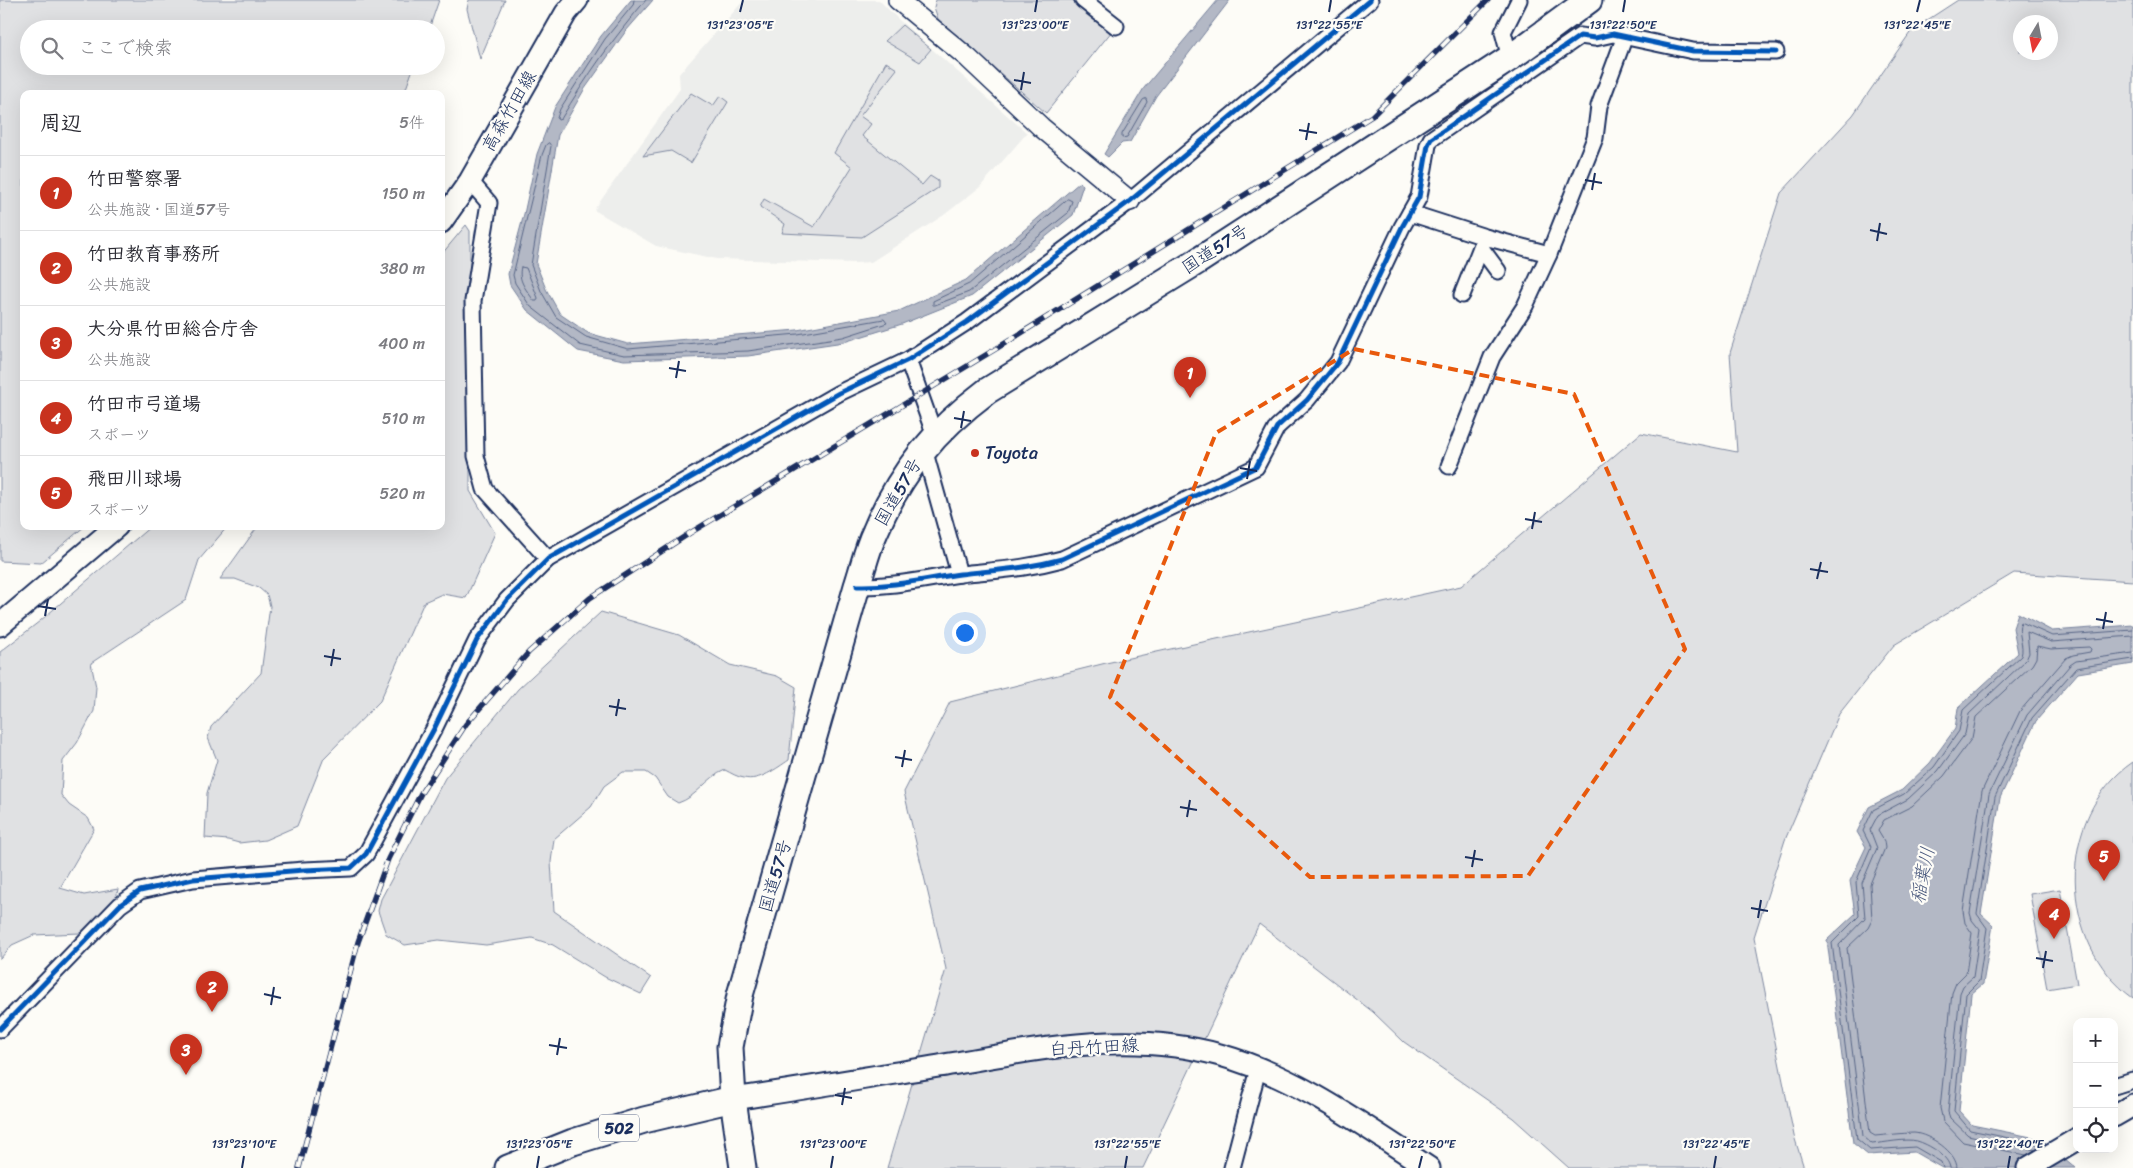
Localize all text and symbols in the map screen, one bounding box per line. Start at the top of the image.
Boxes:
text: 131°23'05"E [707,14,775,36]
text: 131°23'00"E [1002,14,1070,36]
text: 131°22'55"E [1296,14,1364,36]
text: 131°22'50"E [1590,14,1658,36]
text: 131°22'45"E [1884,14,1952,36]
north arrow [2013,15,2058,60]
search box [20,20,445,75]
text: ここで検索 [78,31,173,64]
icon: search [38,34,66,62]
street label: 高森竹田線 [473,64,545,158]
text: 周辺 [40,104,82,142]
text: 5件 [399,108,425,137]
text: 竹田警察署 [87,162,182,195]
text: 1 [53,179,59,208]
text: 150 m [382,179,425,208]
text: 公共施設 · 国道57号 [87,195,231,224]
street label: 国道57号 [1175,215,1255,283]
text: 竹田教育事務所 [87,237,220,270]
text: 2 [51,254,61,283]
text: 380 m [380,254,425,283]
text: 公共施設 [87,270,151,299]
text: 大分県竹田総合庁舎 [87,312,258,345]
text: 3 [52,329,60,358]
text: 400 m [378,329,425,358]
text: 公共施設 [87,345,151,374]
pin: 1 [1174,357,1206,398]
text: 竹田市弓道場 [87,387,201,420]
text: 4 [51,404,61,433]
text: 510 m [382,404,425,433]
text: スポーツ [87,420,151,449]
place label: Toyota [985,437,1038,469]
marker: Toyota [969,447,981,459]
street label: 国道57号 [865,451,931,533]
text: 飛田川球場 [87,462,182,495]
text: 5 [51,479,61,508]
text: 520 m [379,479,425,508]
text: スポーツ [87,495,151,524]
your location [952,620,978,646]
street label: 国道57号 [749,835,801,917]
pin: 5 [2088,840,2120,881]
water label: 稲葉川 [1901,844,1944,906]
pin: 4 [2038,898,2070,939]
pin: 2 [196,971,228,1012]
map controls [2073,1018,2118,1153]
button: + [2073,1018,2118,1063]
street label: 白丹竹田線 [1048,1029,1140,1065]
pin: 3 [170,1034,202,1075]
button: − [2073,1063,2118,1108]
button: locate [2073,1108,2118,1153]
road number: 502 [599,1114,639,1142]
text: 131°23'10"E [212,1133,278,1155]
text: 131°23'05"E [506,1133,574,1155]
text: 131°23'00"E [800,1133,868,1155]
text: 131°22'55"E [1094,1133,1162,1155]
text: 131°22'50"E [1389,1133,1457,1155]
text: 131°22'45"E [1683,1133,1751,1155]
text: 131°22'40"E [1976,1133,2045,1155]

